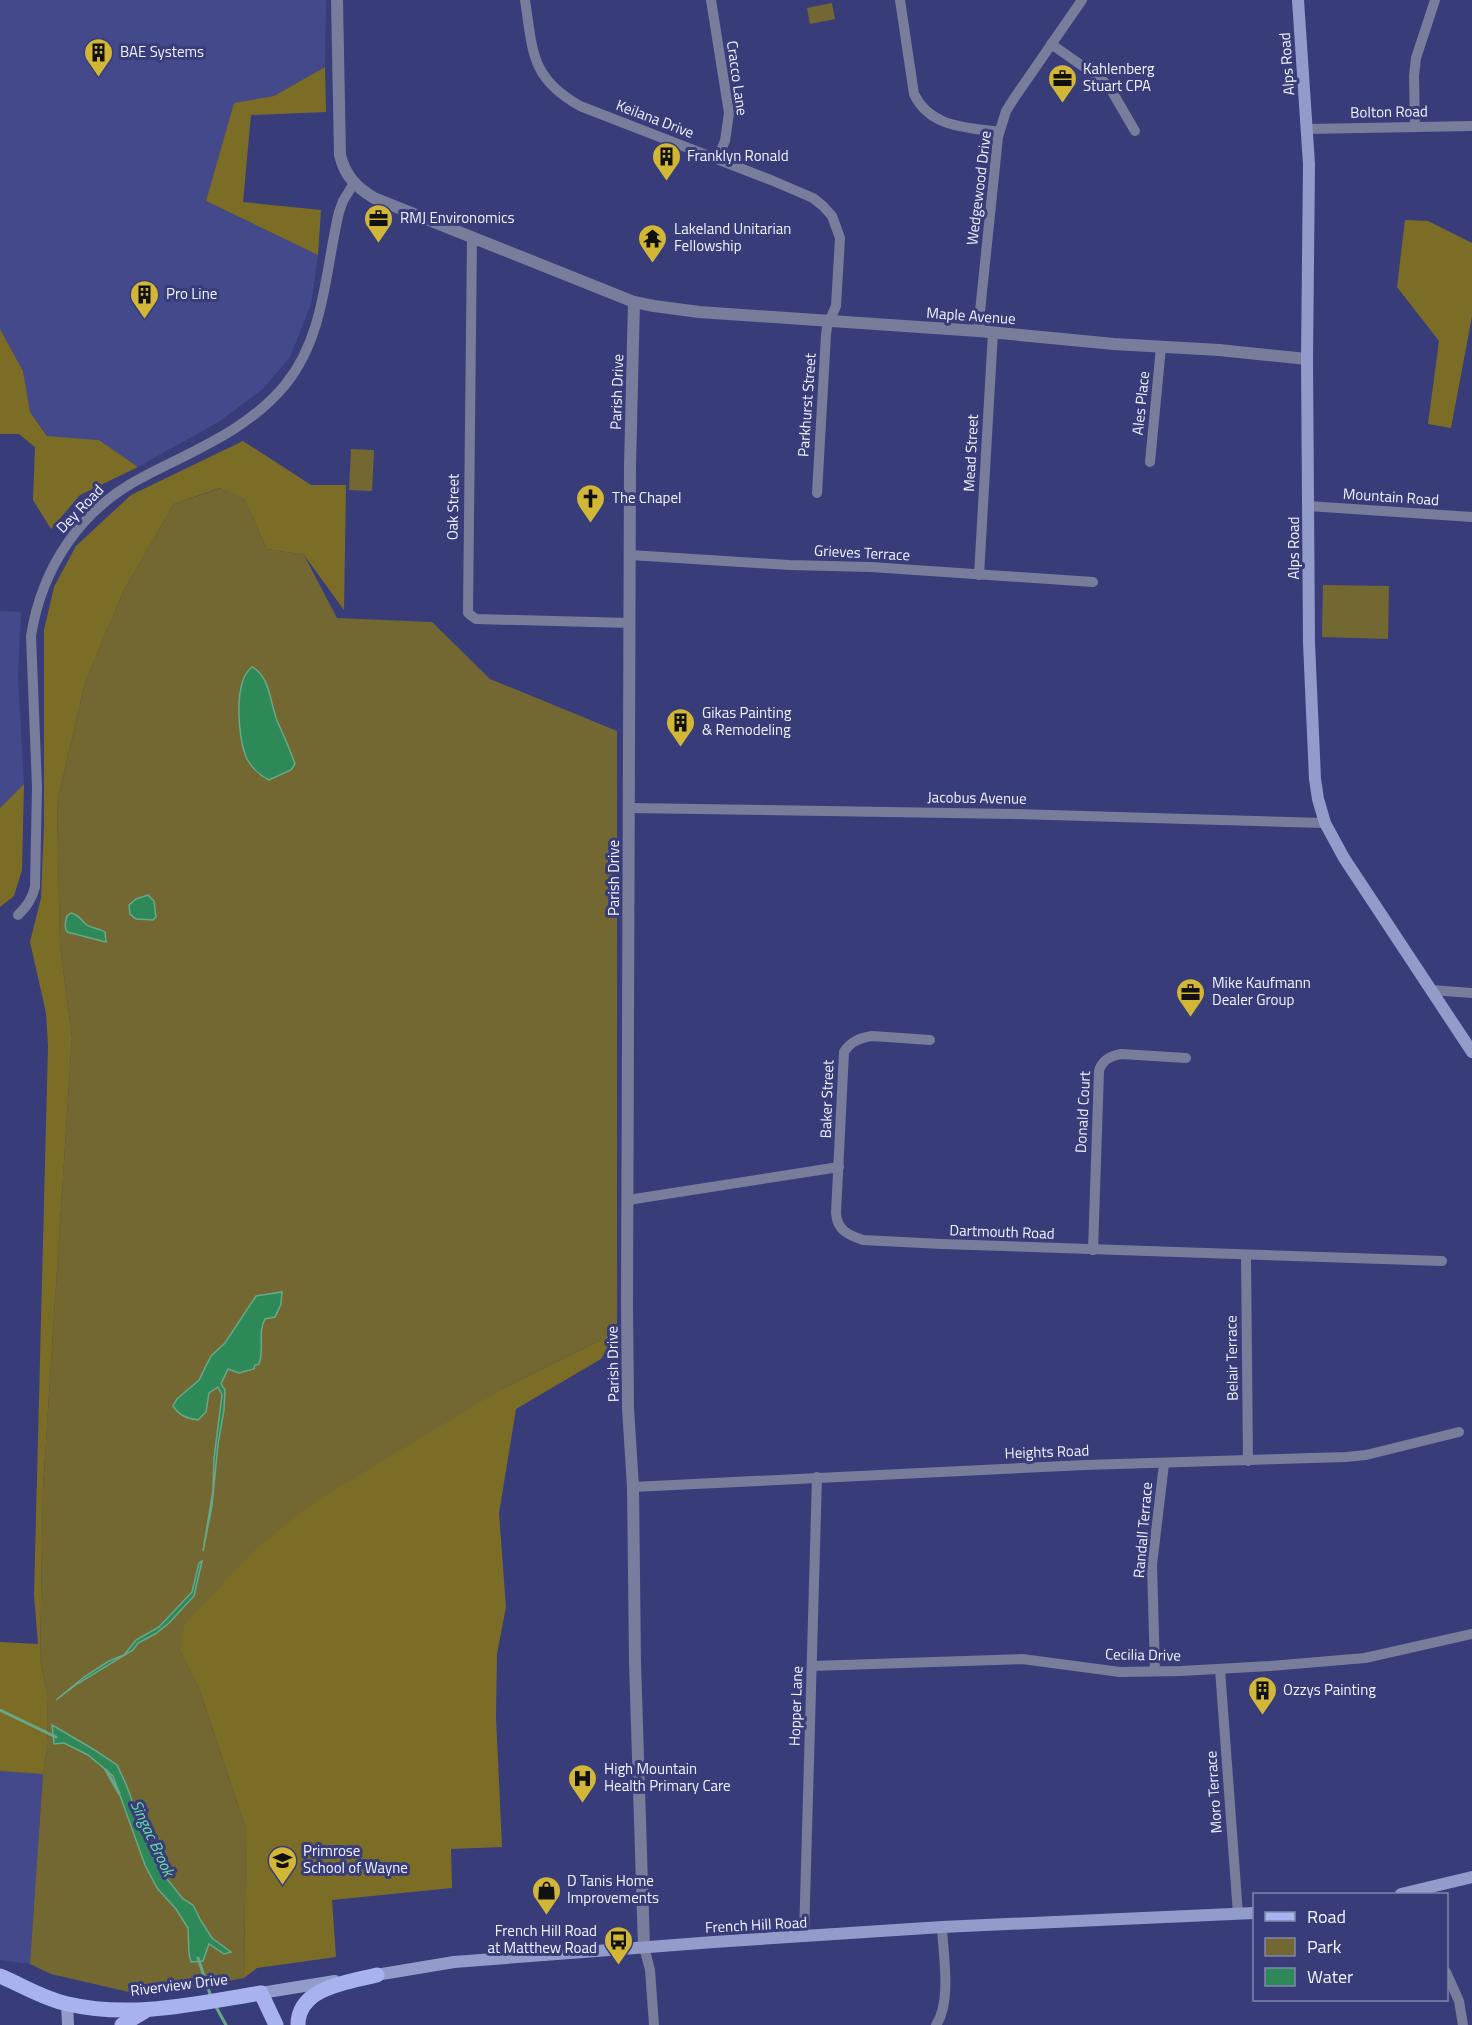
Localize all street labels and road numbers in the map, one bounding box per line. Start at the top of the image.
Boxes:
street label: Alps Road [1273,32,1300,96]
street label: Cracco Lane [721,39,754,117]
street label: Keilana Drive [613,93,697,144]
street label: Bolton Road [1350,99,1428,124]
street label: Wedgewood Drive [960,129,997,246]
street label: Maple Avenue [926,301,1016,330]
street label: Parkhurst Street [791,351,822,458]
street label: Parish Drive [604,354,629,430]
street label: Ales Place [1126,370,1155,436]
street label: Mead Street [957,413,984,492]
street label: Oak Street [440,473,465,540]
street label: Dey Road [50,479,109,538]
street label: Mountain Road [1342,482,1440,511]
street label: Alps Road [1282,516,1305,580]
street label: Grieves Terrace [813,539,911,567]
street label: Jacobus Avenue [927,785,1027,810]
street label: Parish Drive [602,840,625,916]
street label: Baker Street [814,1059,839,1139]
street label: Donald Court [1069,1070,1096,1154]
street label: Dartmouth Road [949,1218,1055,1245]
street label: Belair Terrace [1219,1315,1244,1401]
street label: Parish Drive [600,1326,625,1402]
street label: Heights Road [1004,1439,1090,1464]
street label: Randall Terrace [1127,1481,1158,1579]
street label: Cecilia Drive [1105,1642,1181,1667]
street label: Hopper Lane [783,1666,808,1746]
street label: Moro Terrace [1199,1750,1228,1834]
street label: French Hill Road [704,1910,808,1939]
street label: Riverview Drive [129,1967,229,2002]

